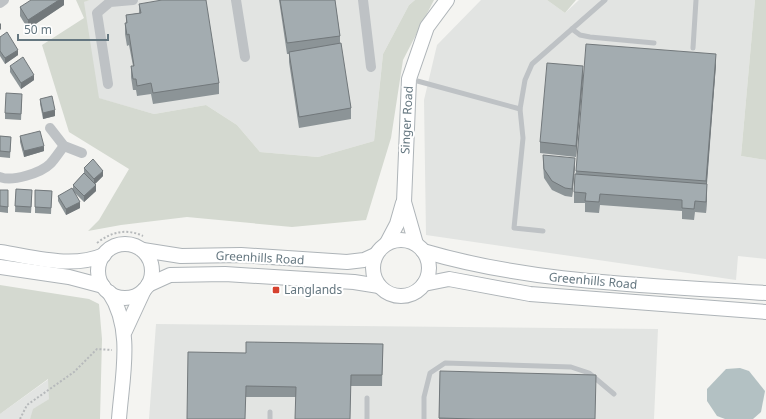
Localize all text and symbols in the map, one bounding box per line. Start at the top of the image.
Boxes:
scale bar [18,16,108,42]
text: 50 m [24,21,52,38]
street label: Singer Road [396,85,417,154]
street label: Greenhills Road [215,247,305,268]
street label: Greenhills Road [548,268,638,293]
place label: Langlands [284,281,342,298]
marker: Langlands [271,285,281,295]

